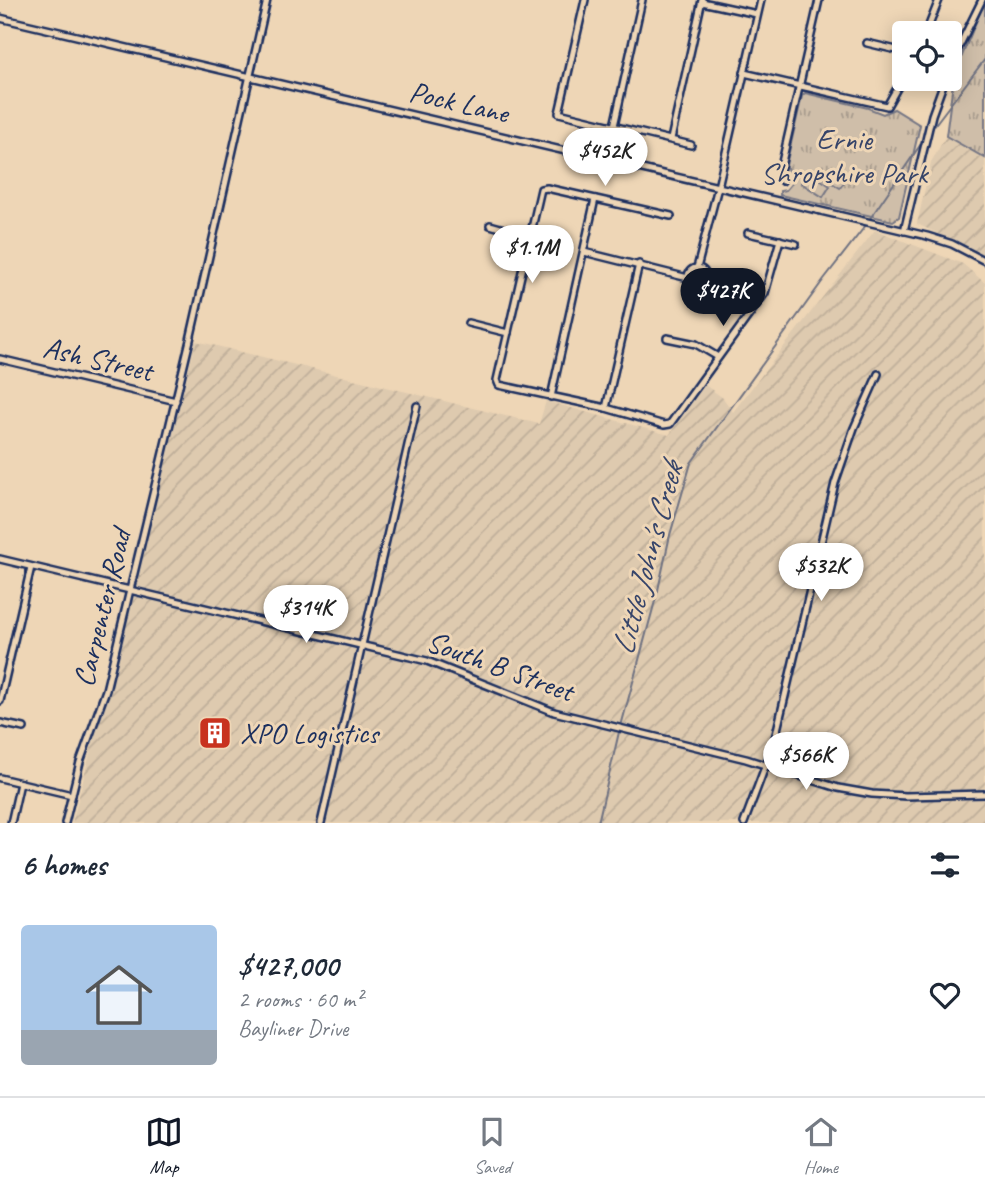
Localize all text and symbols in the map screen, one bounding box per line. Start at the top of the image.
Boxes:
map controls [892,21,962,91]
button: locate [892,21,962,91]
street label: Pock Lane [406,72,514,132]
park label: Ernie Shropshire Park [761,120,929,192]
pin: $452K [556,128,654,188]
text: $452K [579,136,631,165]
pin: $1.1M [483,226,581,285]
text: $1.1M [506,233,558,262]
pin: $427K [674,268,772,328]
text: $427K [697,276,750,305]
street label: Ash Street [40,328,159,391]
water label: Little John's Creek [602,453,694,659]
street label: Carpenter Road [64,521,141,691]
pin: $532K [772,544,870,603]
text: $532K [795,551,847,580]
pin: $314K [257,586,355,645]
text: $314K [279,593,333,622]
street label: South B Street [421,622,582,711]
building icon: XPO Logistics [196,714,234,752]
place label: XPO Logistics [240,714,381,752]
pin: $566K [757,732,855,792]
text: $566K [779,740,833,769]
text: 6 homes [21,846,106,884]
icon: filters [926,846,964,884]
text: $427,000 [238,947,338,985]
icon: home [77,953,161,1037]
icon: heart [926,976,964,1014]
text: 2 rooms · 60 m² [238,985,362,1014]
text: Bayliner Drive [238,1014,348,1043]
tab: Map [145,1113,183,1179]
tab: Saved [473,1113,511,1179]
tab: Home [802,1113,840,1179]

